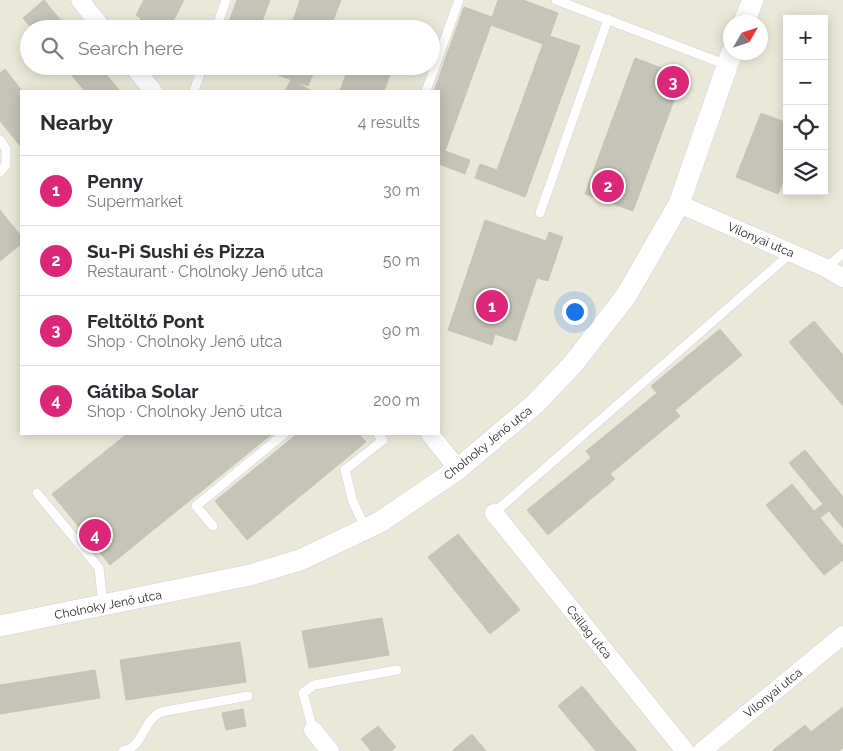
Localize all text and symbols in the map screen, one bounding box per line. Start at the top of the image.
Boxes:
north arrow [723,15,768,60]
map controls [783,15,828,195]
button: + [783,15,828,60]
search box [20,20,440,75]
icon: search [38,34,66,62]
text: Search here [78,37,184,59]
button: − [783,60,828,105]
pin: 3 [657,63,689,101]
button: locate [783,105,828,150]
text: Nearby [40,110,113,135]
text: 4 results [358,113,420,132]
button: layers [783,150,828,195]
pin: 2 [592,167,624,205]
text: Penny [87,170,143,192]
text: 1 [52,181,60,200]
text: 30 m [383,181,420,200]
text: Supermarket [87,192,183,211]
street label: Vilonyai utca [726,220,796,260]
text: Su-Pi Sushi és Pizza [87,240,265,262]
text: 2 [51,251,61,270]
text: 50 m [383,251,420,270]
text: Restaurant · Cholnoky Jenő utca [87,262,323,281]
pin: 1 [476,287,508,325]
your location [562,299,588,325]
text: Feltöltő Pont [87,310,204,332]
text: 3 [52,321,60,340]
text: 90 m [382,321,420,340]
text: Shop · Cholnoky Jenő utca [87,332,282,351]
text: Gátiba Solar [87,380,199,402]
text: 4 [51,391,61,410]
text: 200 m [373,391,420,410]
text: Shop · Cholnoky Jenő utca [87,402,282,421]
street label: Cholnoky Jenő utca [441,403,535,483]
pin: 4 [79,516,111,554]
street label: Cholnoky Jenő utca [53,588,163,622]
street label: Csillag utca [563,603,615,661]
street label: Vilonyai utca [741,665,805,721]

